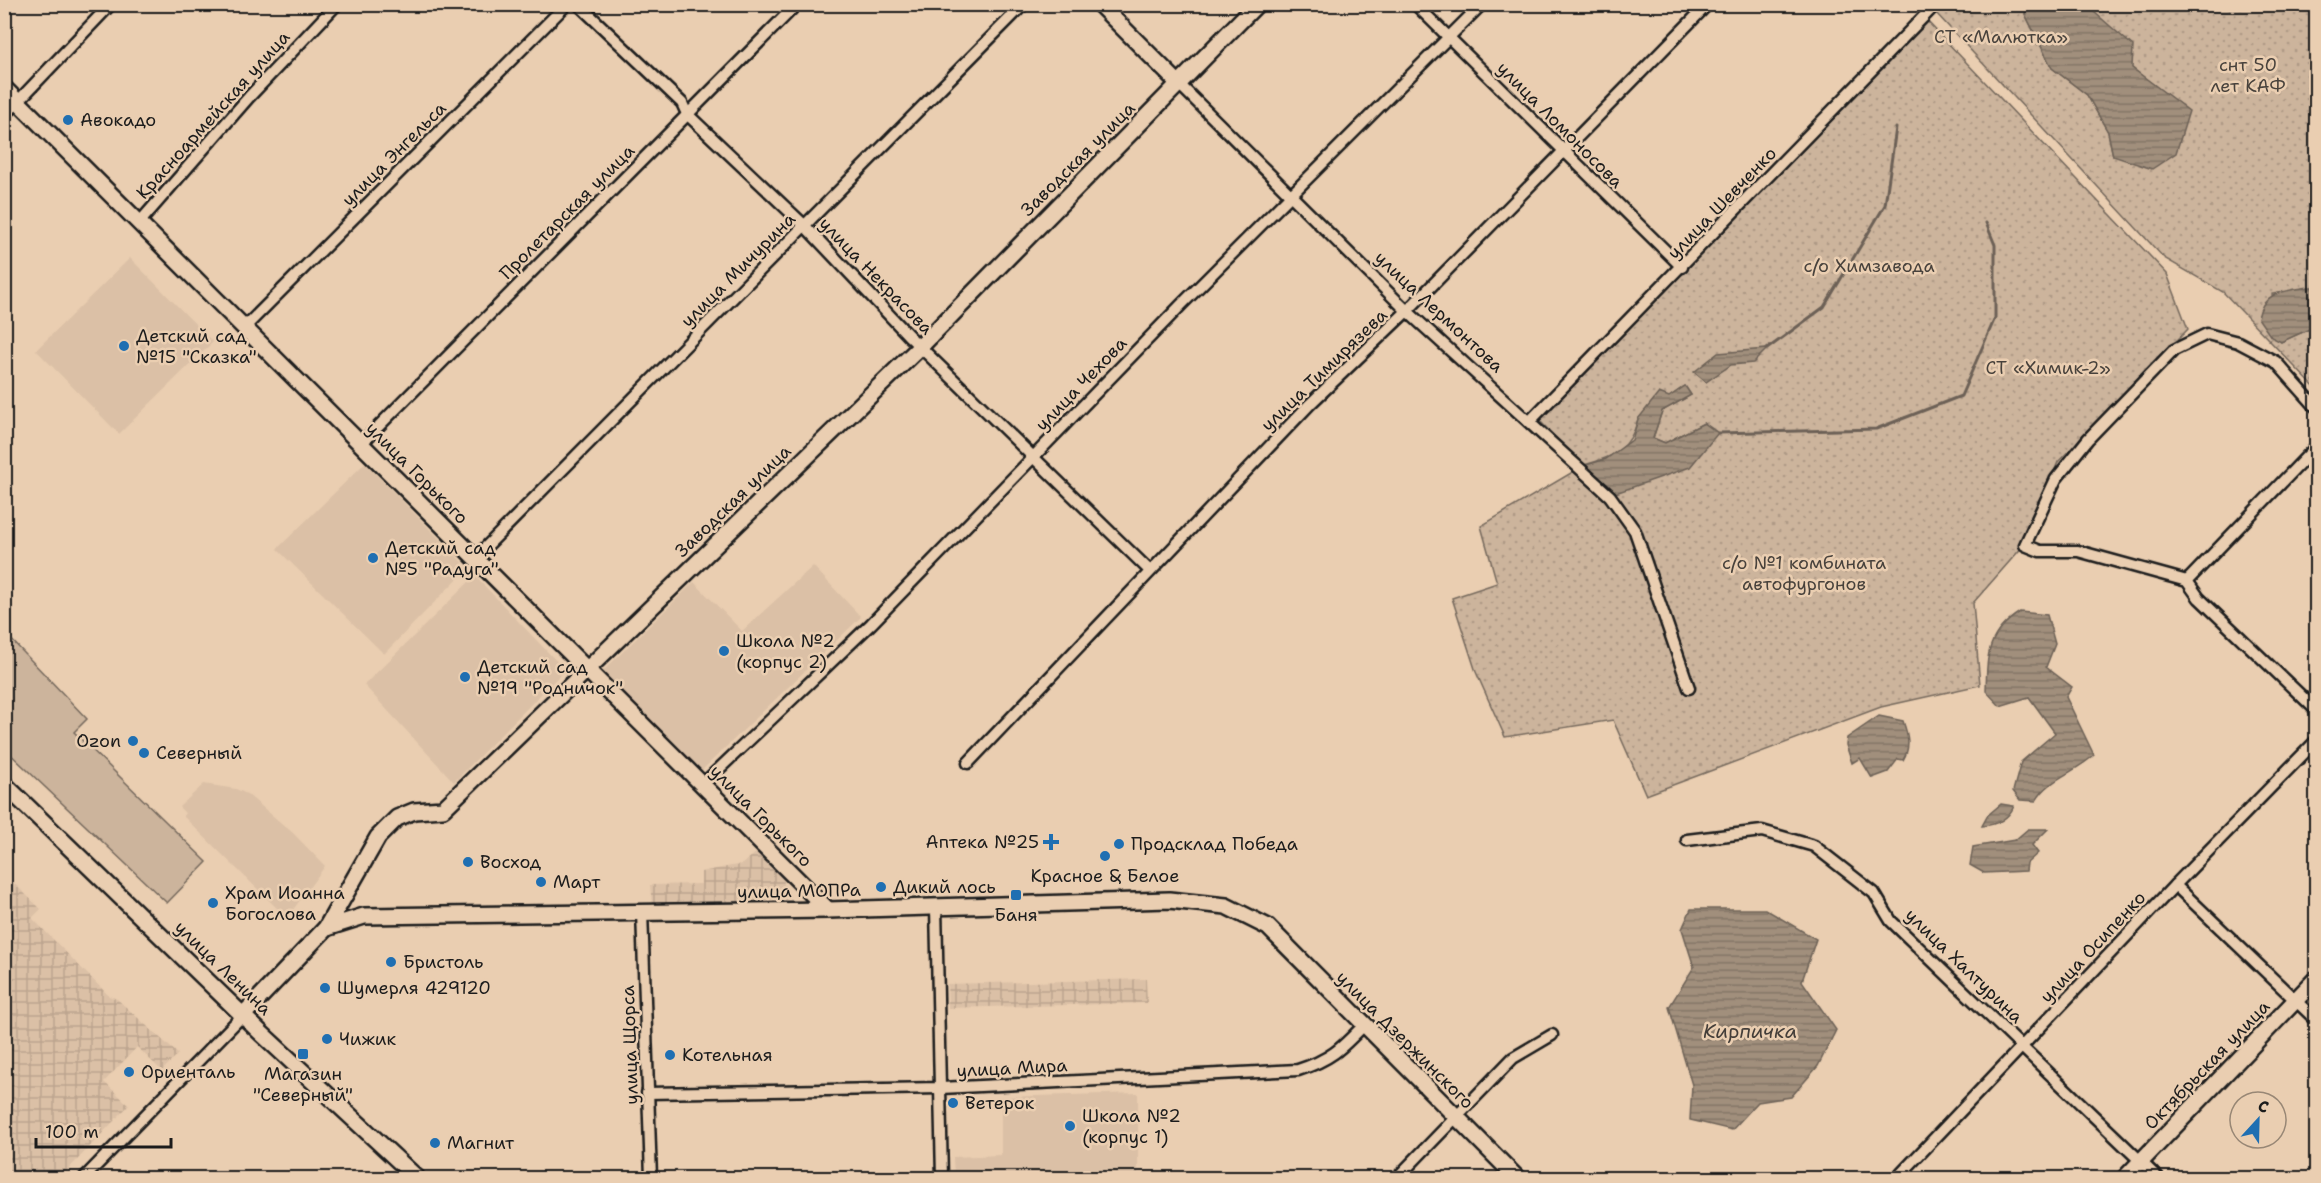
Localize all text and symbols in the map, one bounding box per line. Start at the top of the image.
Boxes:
park label: СТ «Малютка» [1934,25,2068,49]
street label: Красноармейская улица [131,26,295,204]
park label: снт 50 лет КАФ [2210,53,2286,98]
street label: улица Ломоносова [1492,57,1628,193]
street label: улица Энгельса [336,96,452,212]
street label: Заводская улица [1016,97,1140,221]
place label: Авокадо [80,108,156,132]
marker: Авокадо [61,113,75,127]
street label: Пролетарская улица [494,139,640,285]
street label: улица Шевченко [1662,142,1782,264]
street label: улица Мичурина [675,207,801,333]
street label: улица Некрасова [814,212,938,340]
street label: улица Лермонтова [1369,246,1509,378]
park label: с/о Химзавода [1803,254,1935,278]
street label: улица Тимирязева [1256,303,1392,437]
place label: Детский сад №15 "Сказка" [136,324,257,369]
street label: улица Чехова [1030,332,1132,436]
marker: Детский сад №15 "Сказка" [117,339,131,353]
park label: СТ «Химик-2» [1985,356,2111,380]
street label: улица Горького [361,417,473,529]
street label: Заводская улица [670,439,796,563]
place label: Детский сад №5 "Радуга" [385,536,499,581]
marker: Детский сад №5 "Радуга" [366,551,380,565]
park label: с/о №1 комбината автофургонов [1722,551,1886,596]
place label: Школа №2 (корпус 2) [736,629,835,674]
marker: Школа №2 (корпус 2) [717,644,731,658]
place label: Детский сад №19 "Родничок" [477,655,623,700]
marker: Детский сад №19 "Родничок" [458,670,472,684]
place label: Ozon [76,729,121,753]
marker: Ozon [126,734,140,748]
place label: Северный [156,741,242,765]
marker: Северный [137,746,151,760]
street label: улица Горького [705,760,817,872]
place label: Аптека №25 [926,830,1039,854]
place label: Продсклад Победа [1131,832,1298,856]
marker: Аптека №25 [1044,835,1058,849]
marker: Продсклад Победа [1112,837,1126,851]
marker: Красное & Белое [1098,849,1112,863]
place label: Восход [480,850,542,874]
marker: Восход [461,855,475,869]
place label: Красное & Белое [1031,864,1179,888]
place label: Март [553,870,601,894]
marker: Март [534,875,548,889]
place label: Дикий лось [893,875,996,899]
street label: улица МОПРа [737,878,861,904]
marker: Дикий лось [874,880,888,894]
place label: Храм Иоанна Богослова [225,881,345,926]
street label: улица Осипенко [2035,886,2151,1008]
marker: Баня [1009,888,1023,902]
marker: Храм Иоанна Богослова [206,896,220,910]
place label: Баня [994,903,1038,927]
street label: улица Халтурина [1900,903,2028,1029]
street label: улица Ленина [169,915,277,1021]
place label: Бристоль [403,950,484,974]
marker: Бристоль [384,955,398,969]
street label: улица Дзержинского [1331,966,1479,1114]
place label: Шумерля 429120 [337,976,491,1000]
marker: Шумерля 429120 [318,981,332,995]
street label: улица Щорса [616,985,644,1105]
street label: Октябрьская улица [2139,995,2275,1135]
water label: Кирпичка [1703,1018,1797,1044]
place label: Чижик [339,1027,397,1051]
marker: Чижик [320,1032,334,1046]
place label: Котельная [682,1043,773,1067]
marker: Магазин "Северный" [296,1047,310,1061]
marker: Котельная [663,1048,677,1062]
street label: улица Мира [956,1053,1068,1083]
place label: Ориенталь [141,1060,235,1084]
place label: Магазин "Северный" [253,1062,353,1107]
marker: Ориенталь [122,1065,136,1079]
north arrow [2228,1090,2288,1150]
place label: Ветерок [965,1091,1035,1115]
text: С [2255,1095,2272,1118]
marker: Ветерок [946,1096,960,1110]
place label: Школа №2 (корпус 1) [1082,1104,1181,1149]
scale bar [36,1111,171,1149]
marker: Школа №2 (корпус 1) [1063,1119,1077,1133]
text: 100 m [45,1120,99,1144]
place label: Магнит [447,1131,515,1155]
marker: Магнит [428,1136,442,1150]

